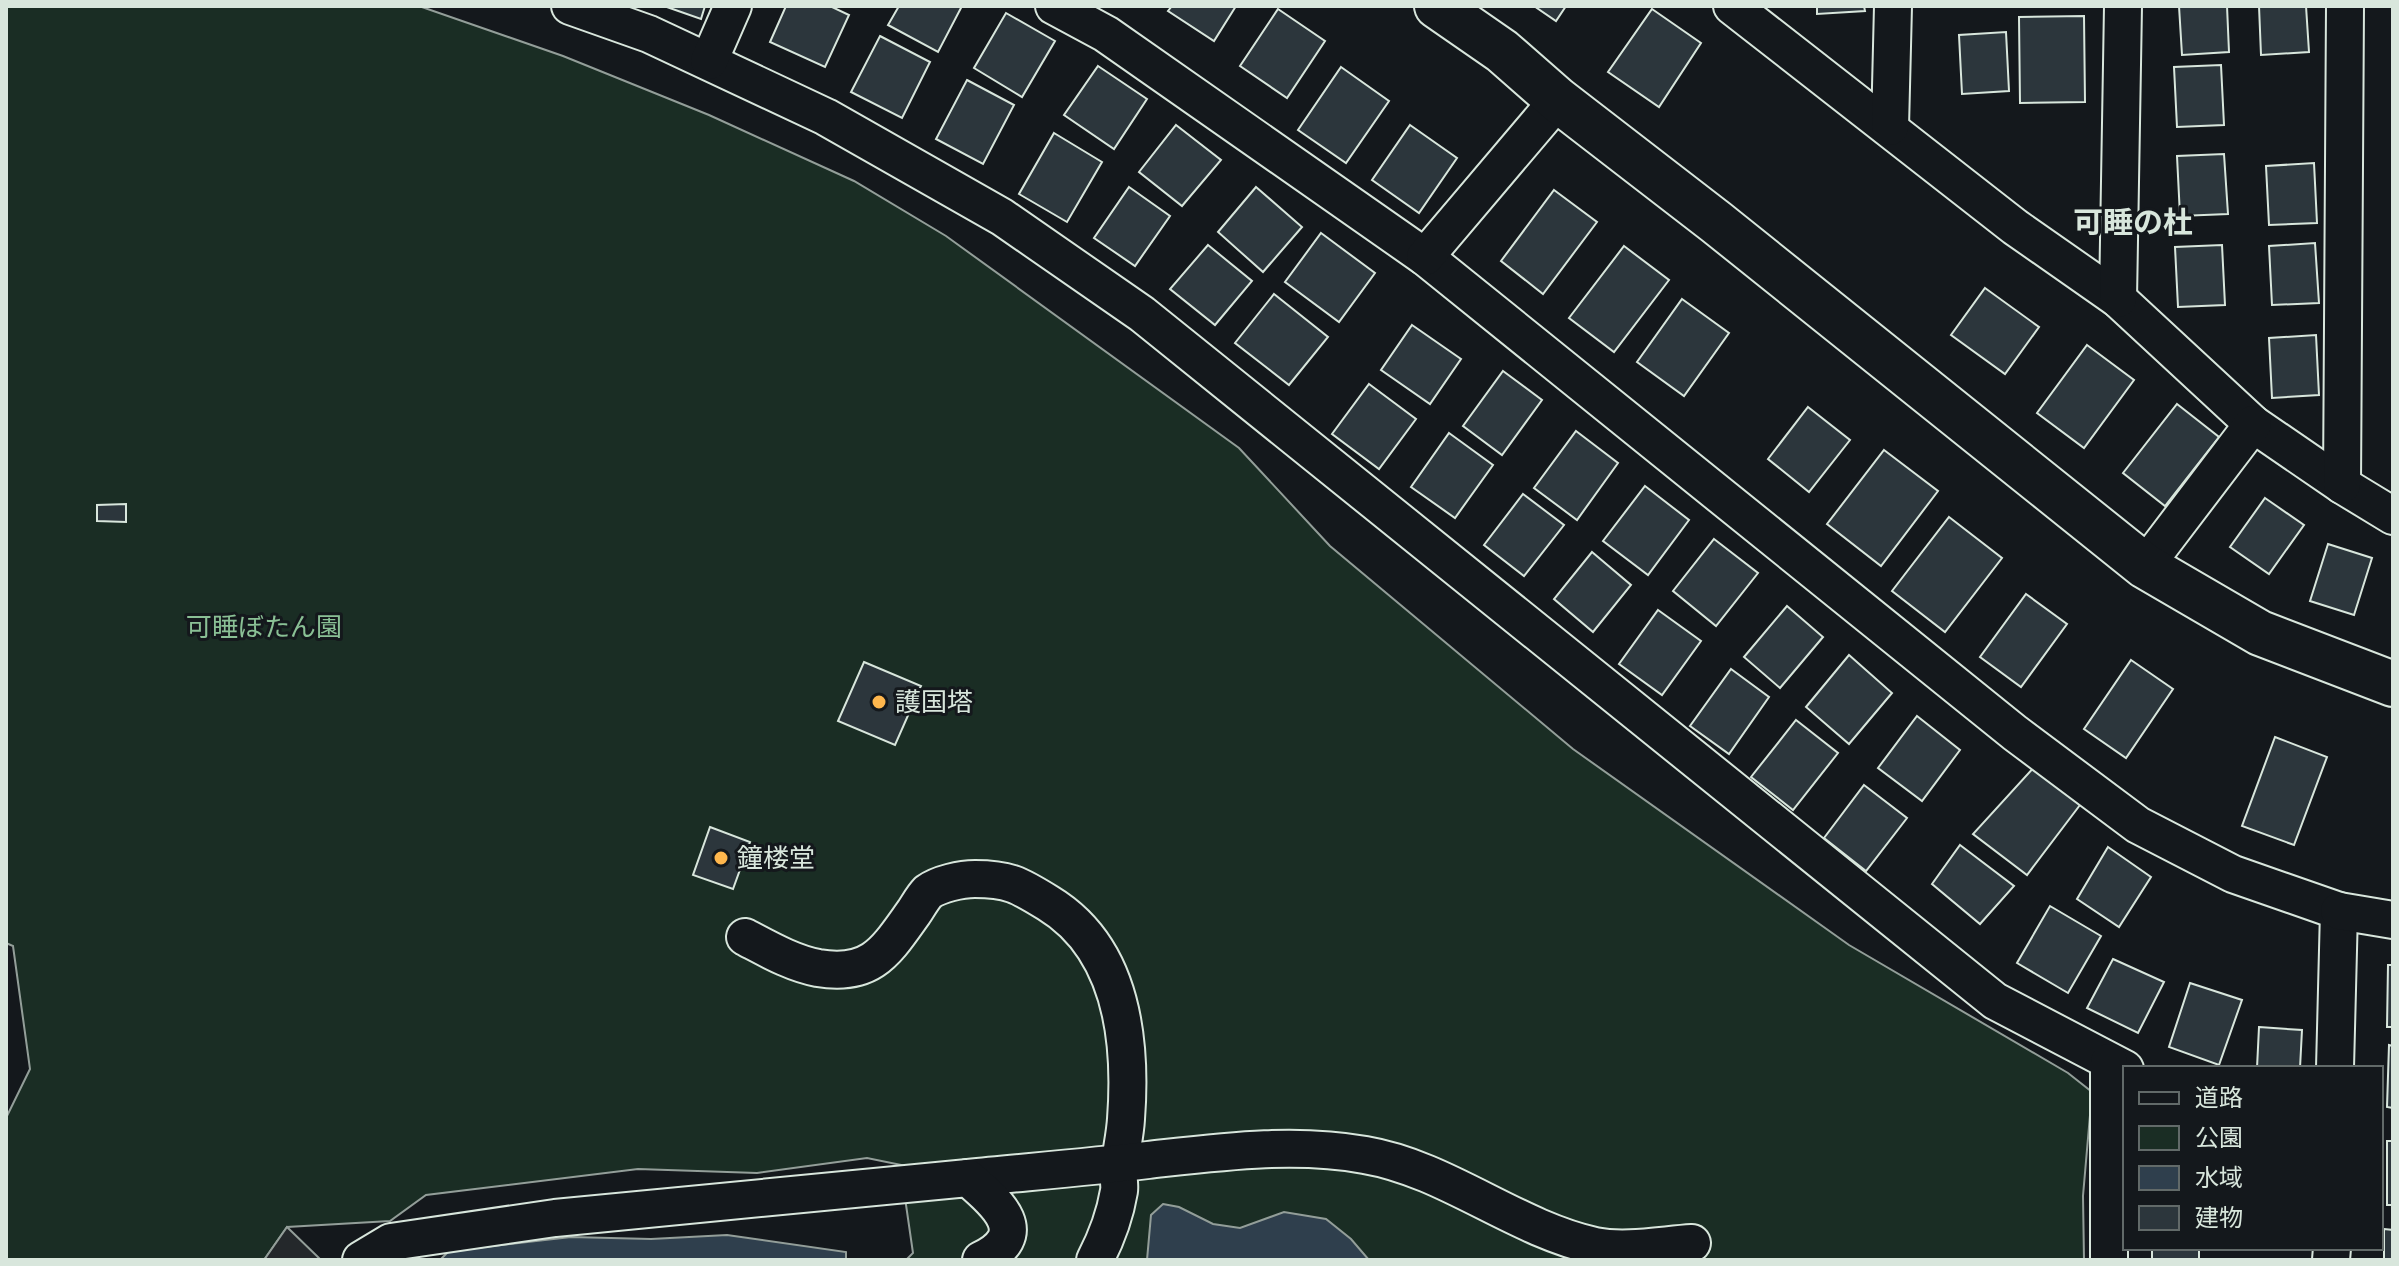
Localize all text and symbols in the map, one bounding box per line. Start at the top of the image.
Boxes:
district label: 可睡の杜 [2073,204,2193,241]
park label: 可睡ぼたん園 [186,611,342,643]
place label: 護国塔 [895,686,973,718]
marker: 護国塔 [870,693,888,711]
place label: 鐘楼堂 [737,842,815,874]
marker: 鐘楼堂 [712,849,730,867]
legend [2123,1066,2383,1250]
text: 道路 [2195,1083,2243,1112]
text: 公園 [2195,1123,2243,1152]
text: 水域 [2195,1163,2243,1192]
text: 建物 [2195,1203,2243,1232]

